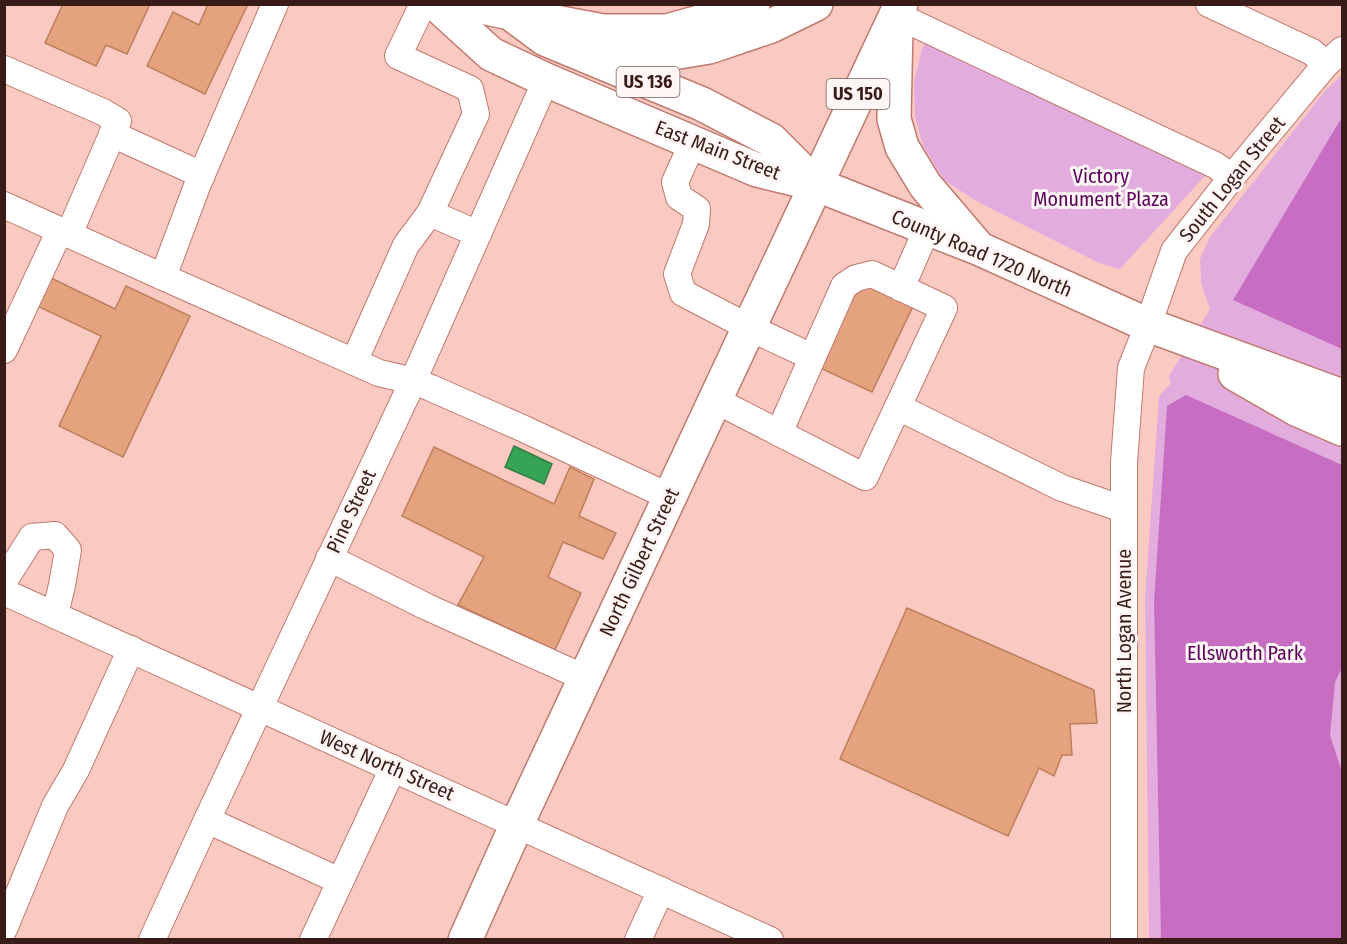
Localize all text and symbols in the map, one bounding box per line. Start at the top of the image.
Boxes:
road number: US 136 [616,67,680,97]
road number: US 150 [826,79,890,109]
street label: South Logan Street [1174,111,1290,247]
street label: East Main Street [652,115,784,185]
park label: Victory Monument Plaza [1033,164,1169,211]
street label: County Road 1720 North [888,204,1076,302]
street label: Pine Street [321,465,381,557]
street label: North Gilbert Street [594,484,684,640]
street label: North Logan Avenue [1112,549,1136,713]
park label: Ellsworth Park [1187,641,1304,665]
street label: West North Street [316,725,459,806]

